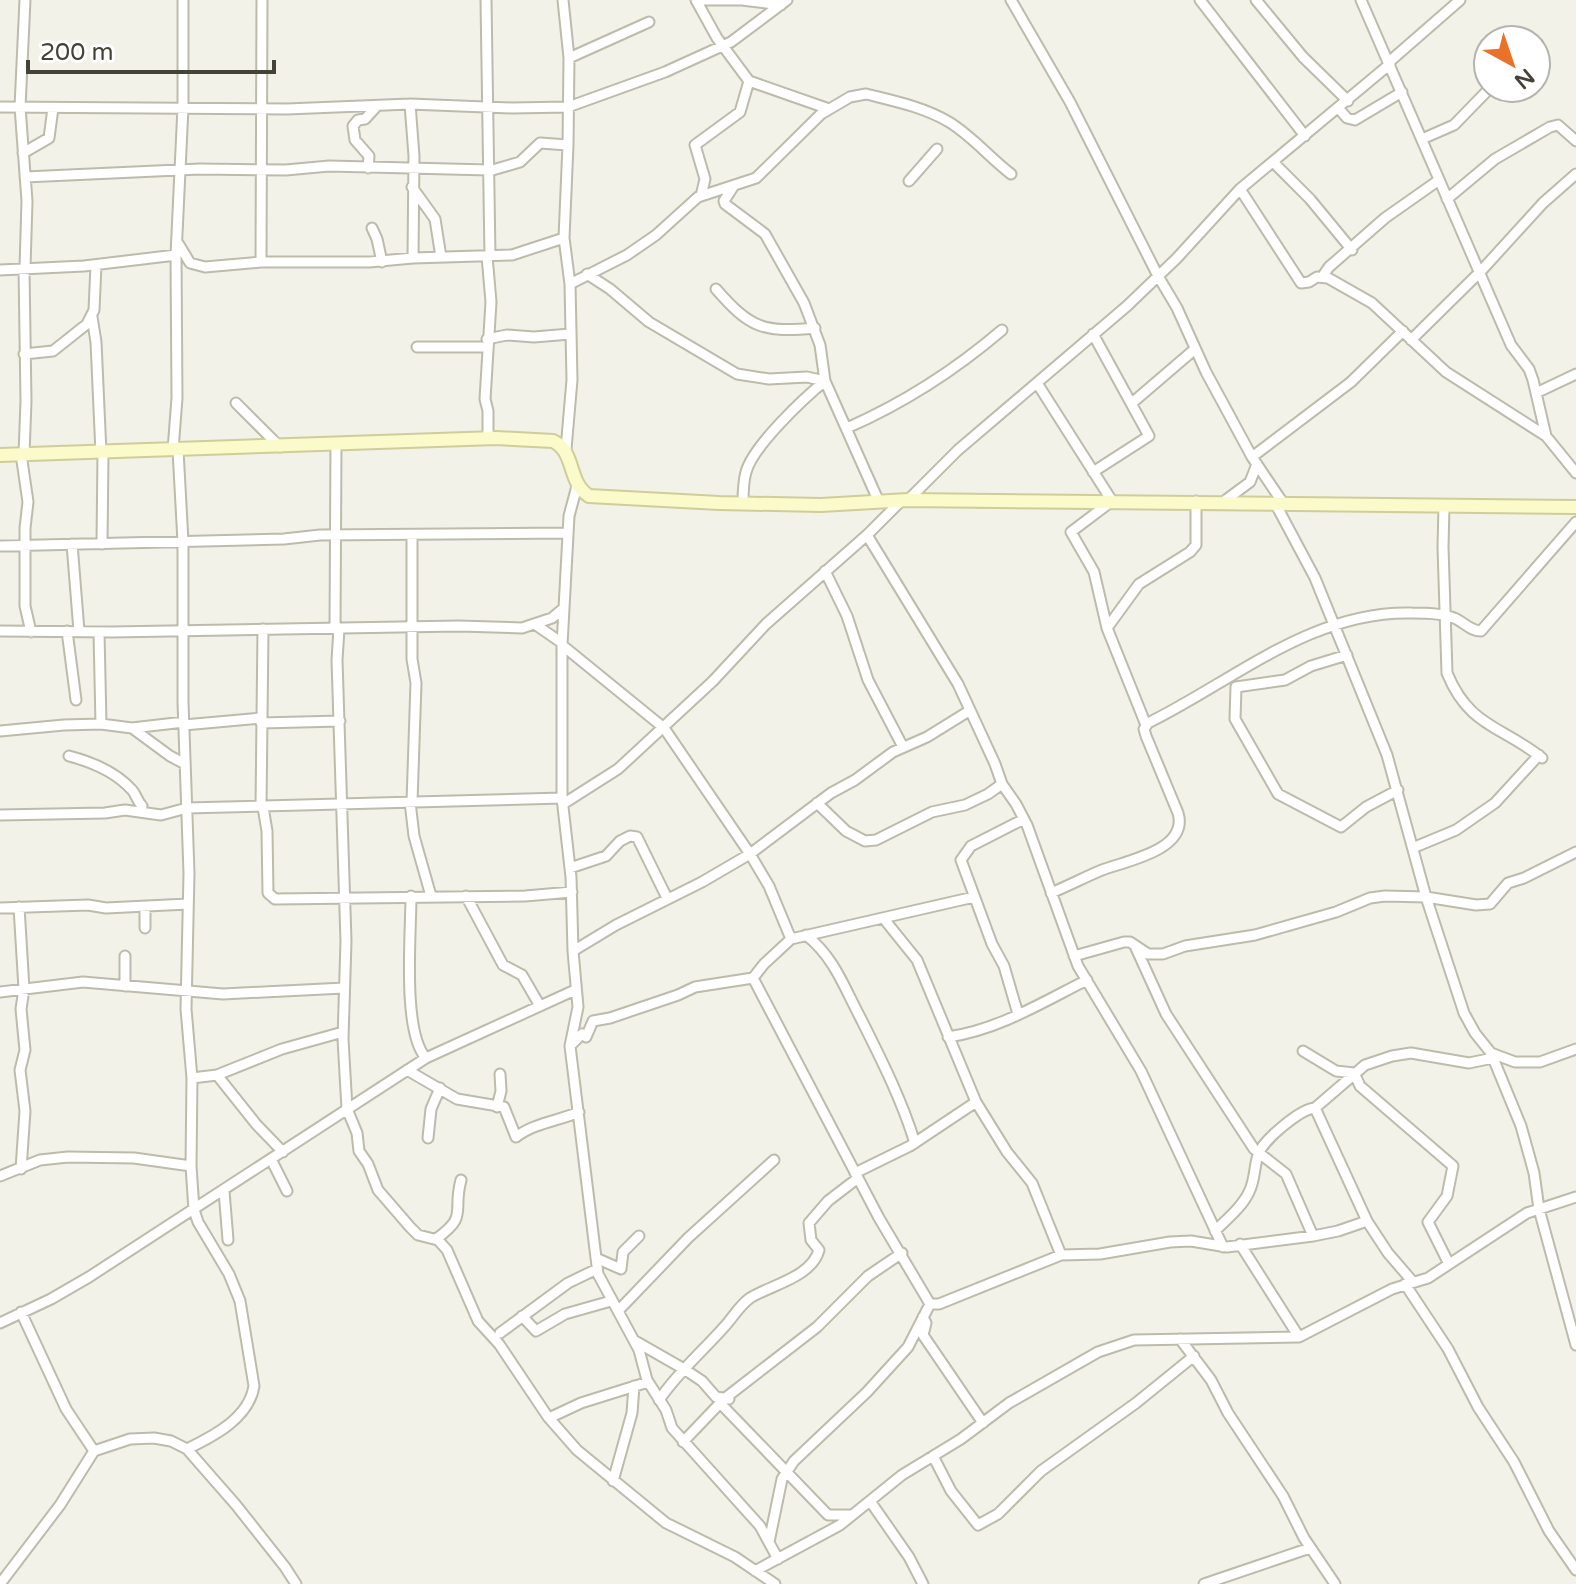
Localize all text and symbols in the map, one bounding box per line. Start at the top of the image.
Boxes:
scale bar [28,24,274,74]
north arrow [1472,24,1552,104]
text: 200 m [40,38,114,67]
text: N [1509,63,1539,94]

